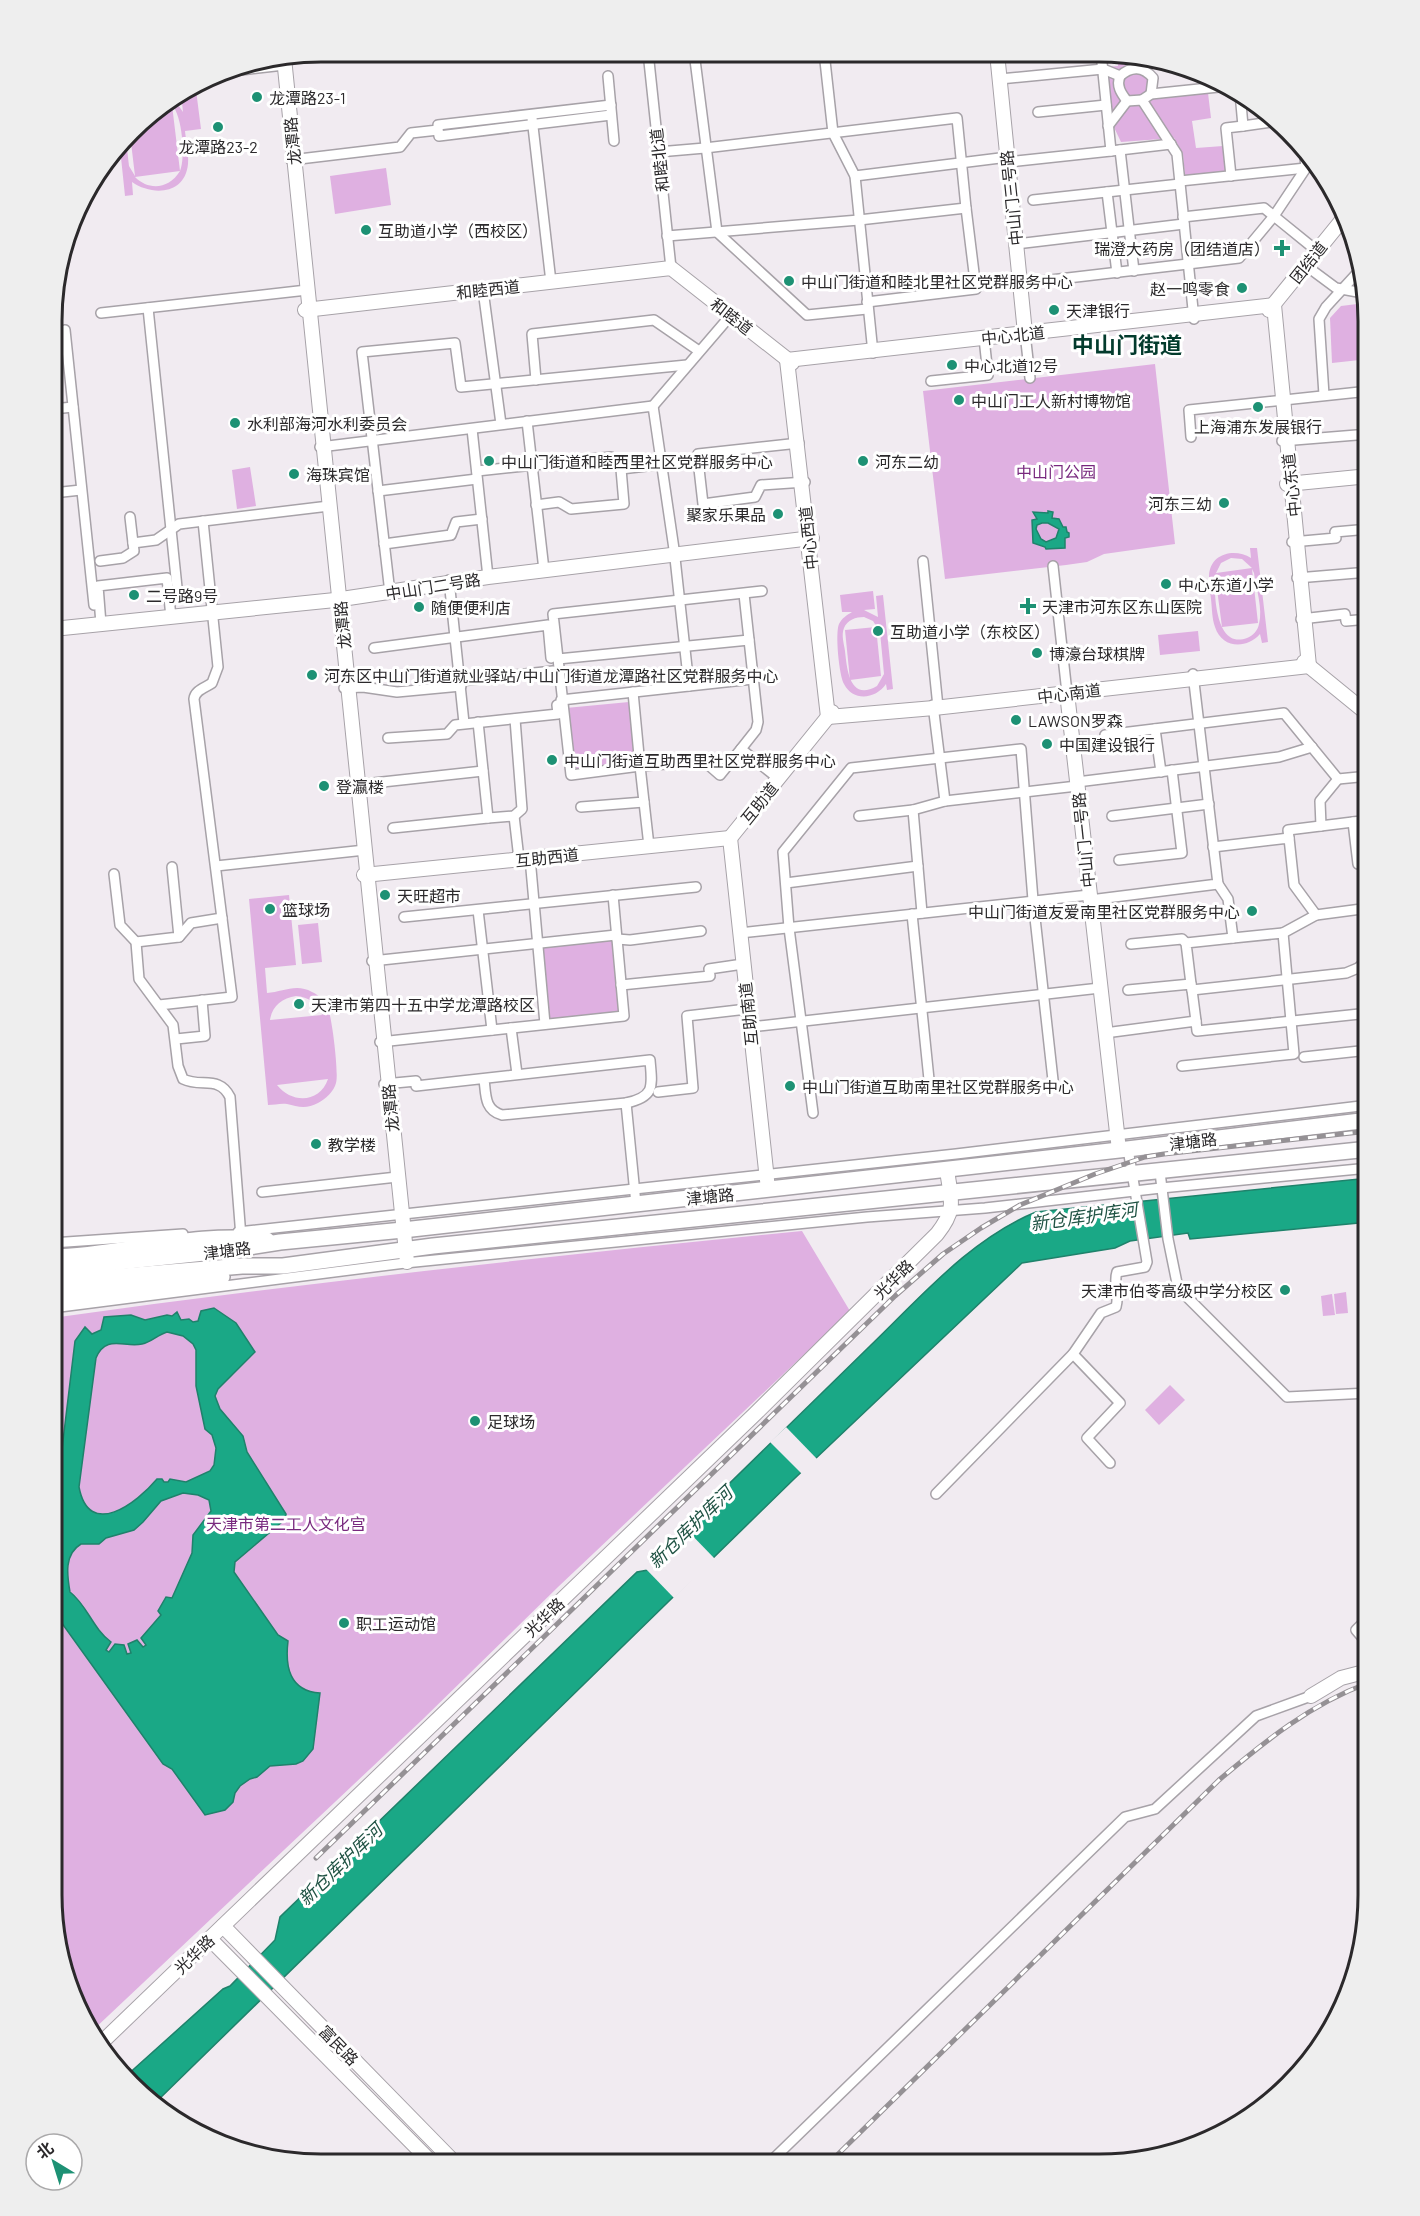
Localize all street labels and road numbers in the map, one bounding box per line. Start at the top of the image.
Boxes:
street label: 龙潭路 [280,116,304,166]
street label: 和睦北道 [646,127,672,193]
street label: 中山门三号路 [997,149,1025,247]
street label: 团结道 [1286,237,1330,287]
street label: 和睦西道 [455,276,521,302]
street label: 和睦道 [707,294,757,338]
street label: 中心北道 [980,322,1046,348]
street label: 中心东道 [1278,452,1304,518]
street label: 中心西道 [795,505,821,571]
street label: 中山门二号路 [384,569,482,603]
street label: 龙潭路 [330,600,354,650]
street label: 中心南道 [1036,680,1102,706]
street label: 互助道 [737,778,781,828]
street label: 中山门一号路 [1069,791,1097,889]
street label: 互助西道 [514,844,580,870]
street label: 互助南道 [735,981,761,1047]
street label: 龙潭路 [378,1083,402,1133]
street label: 津塘路 [1168,1129,1218,1153]
street label: 津塘路 [685,1184,735,1208]
street label: 津塘路 [202,1238,252,1262]
street label: 光华路 [869,1255,917,1303]
street label: 光华路 [520,1593,568,1641]
street label: 光华路 [170,1930,218,1978]
street label: 富民路 [315,2021,363,2069]

